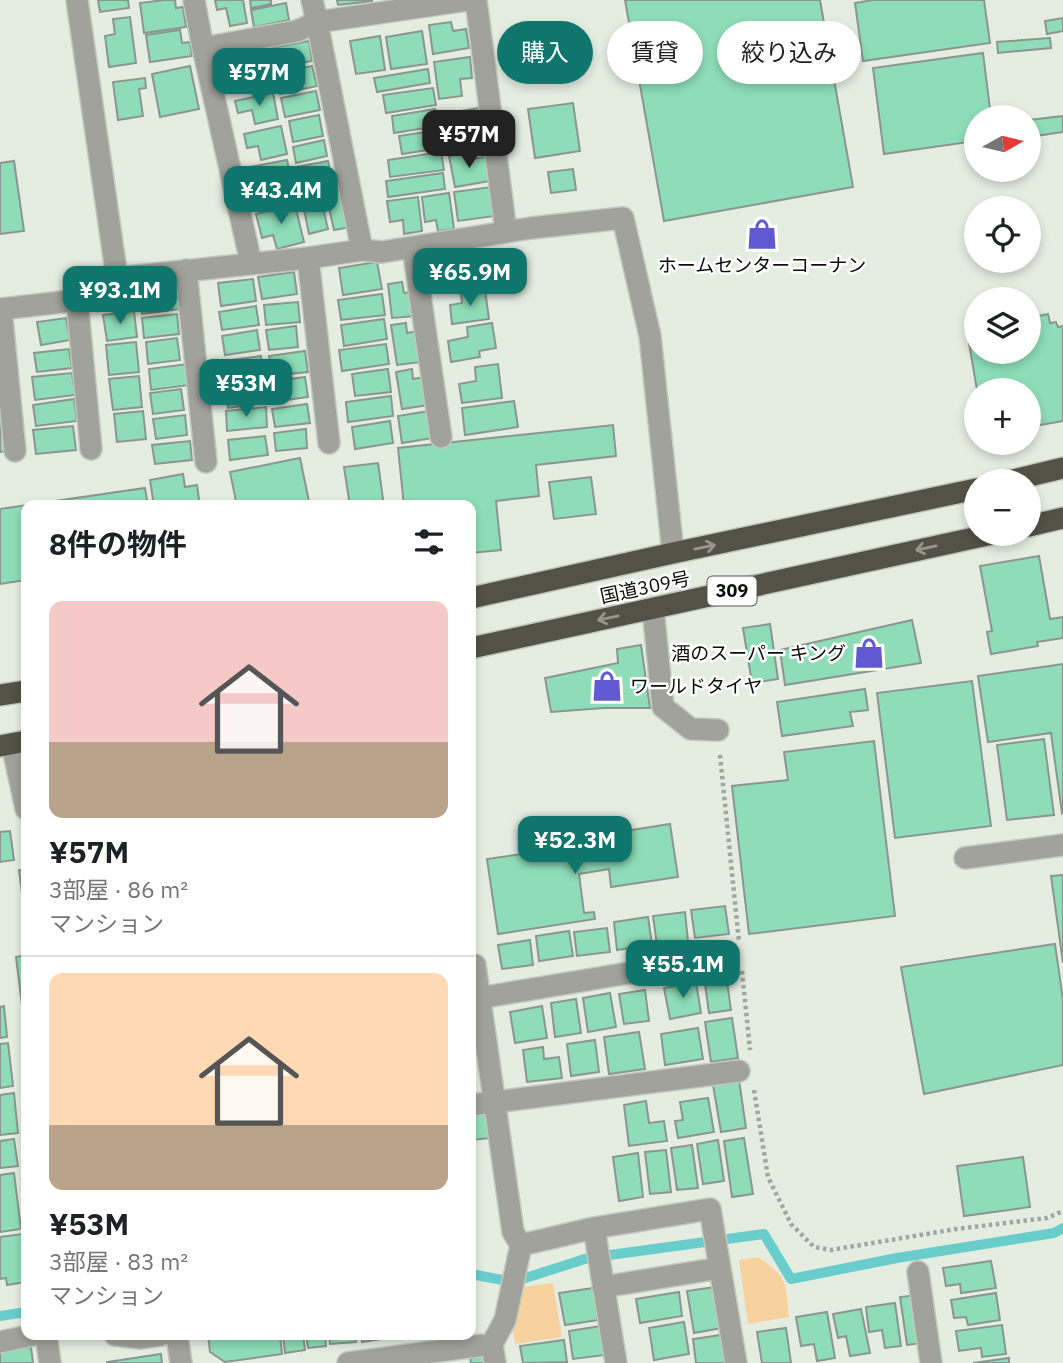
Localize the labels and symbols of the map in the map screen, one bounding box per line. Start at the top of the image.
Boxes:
pin: ¥57M [218,48,300,108]
north arrow [964,105,1041,182]
pin: ¥57M [428,110,510,170]
pin: ¥43.4M [224,166,338,226]
shop icon: ホームセンターコーナン [745,217,779,251]
pin: ¥65.9M [413,248,527,308]
place label: ホームセンターコーナン [658,253,866,277]
pin: ¥93.1M [63,266,177,326]
pin: ¥53M [205,360,287,419]
one-way arrow [693,539,716,553]
one-way arrow [915,542,938,556]
street label: 国道309号 [598,566,692,608]
road number: 309 [708,576,756,606]
one-way arrow [597,612,620,626]
shop icon: 酒のスーパー キング [852,636,886,670]
place label: 酒のスーパー キング [671,641,846,665]
shop icon: ワールドタイヤ [590,669,624,703]
place label: ワールドタイヤ [630,674,762,698]
pin: ¥52.3M [518,816,632,876]
pin: ¥55.1M [626,940,740,1000]

